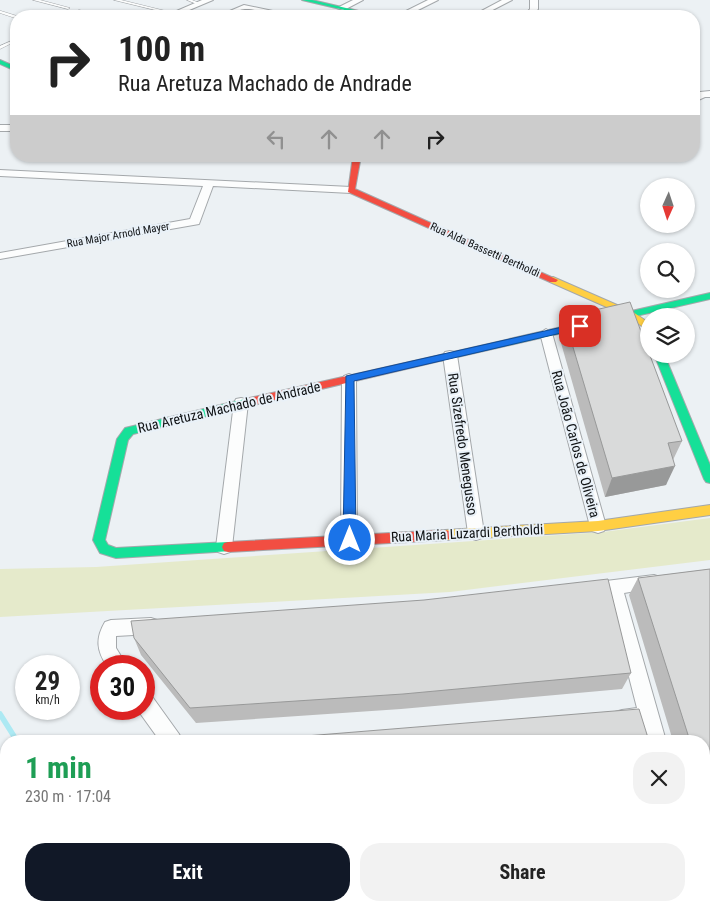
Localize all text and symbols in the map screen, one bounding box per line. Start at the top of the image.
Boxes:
text: 100 m [118,29,205,70]
icon: right [35,30,100,95]
text: Rua Aretuza Machado de Andrade [118,71,412,96]
icon: left [262,125,290,153]
icon: ahead [315,125,343,153]
icon: ahead [368,125,396,153]
icon: right [421,125,449,153]
north arrow [640,178,695,232]
map controls [640,178,695,363]
street label: Rua Major Arnold Mayer [66,219,171,250]
street label: Rua Alda Bassetti Bertholdi [428,220,542,280]
button: search [640,243,695,298]
pin [559,305,601,347]
button: layers [640,308,695,363]
icon: arrive [566,312,594,340]
street label: Rua João Carlos de Oliveira [549,369,603,519]
street label: Rua Sizefredo Menegusso [445,372,481,516]
street label: Rua Aretuza Machado de Andrade [136,378,322,436]
position arrow [323,513,375,565]
street label: Rua Maria Luzardi Bertholdi [390,521,544,545]
speed limit sign: 30 [90,655,155,720]
text: 29 [35,667,60,696]
text: km/h [35,693,60,707]
text: 1 min [25,750,92,785]
button: close [633,752,685,804]
text: 230 m · 17:04 [25,787,111,806]
button: Exit [25,843,350,901]
button: Share [360,843,685,901]

